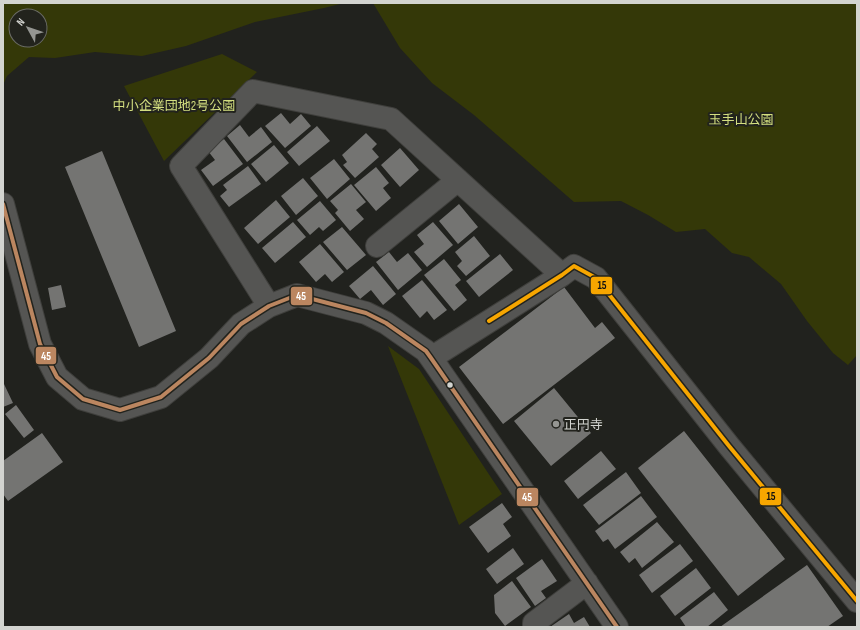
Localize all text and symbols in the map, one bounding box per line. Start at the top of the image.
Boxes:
north arrow [8,8,48,48]
text: N [14,15,28,28]
park label: 中小企業団地2号公園 [113,98,235,114]
park label: 玉手山公園 [708,112,774,128]
line badge: 15 [590,276,613,295]
text: 15 [597,279,607,292]
line badge: 45 [290,286,313,306]
text: 45 [296,290,306,303]
line badge: 45 [35,346,57,365]
text: 45 [41,350,51,363]
unlabelled marker [445,380,455,390]
place label: 正円寺 [564,417,603,433]
marker: 正円寺 [551,419,561,429]
line badge: 45 [516,487,539,507]
line badge: 15 [759,487,782,506]
text: 15 [766,490,776,503]
text: 45 [522,491,532,504]

